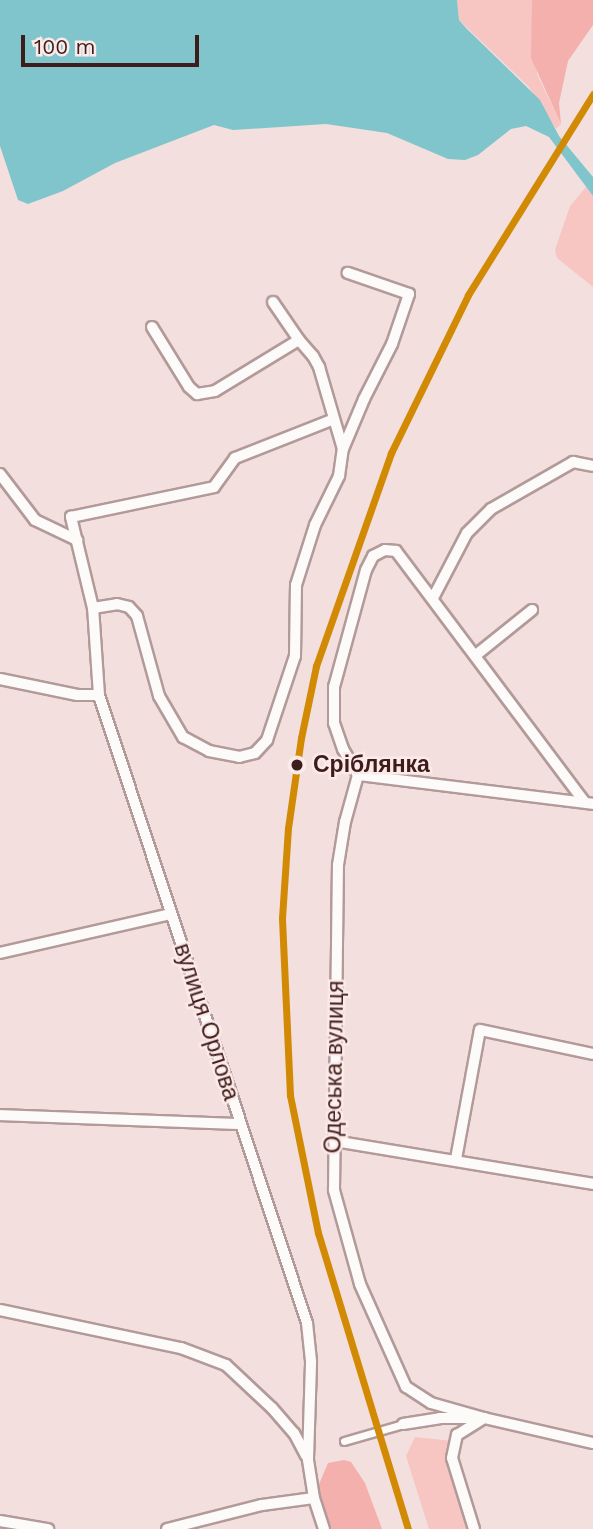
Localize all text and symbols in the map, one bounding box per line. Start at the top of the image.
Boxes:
scale bar [24,21,203,65]
text: 100 m [34,34,96,59]
place label: Сріблянка [313,751,430,779]
marker: Сріблянка [287,755,307,775]
street label: вулиця Орлова [168,940,244,1104]
street label: Одеська вулиця [320,980,350,1154]

